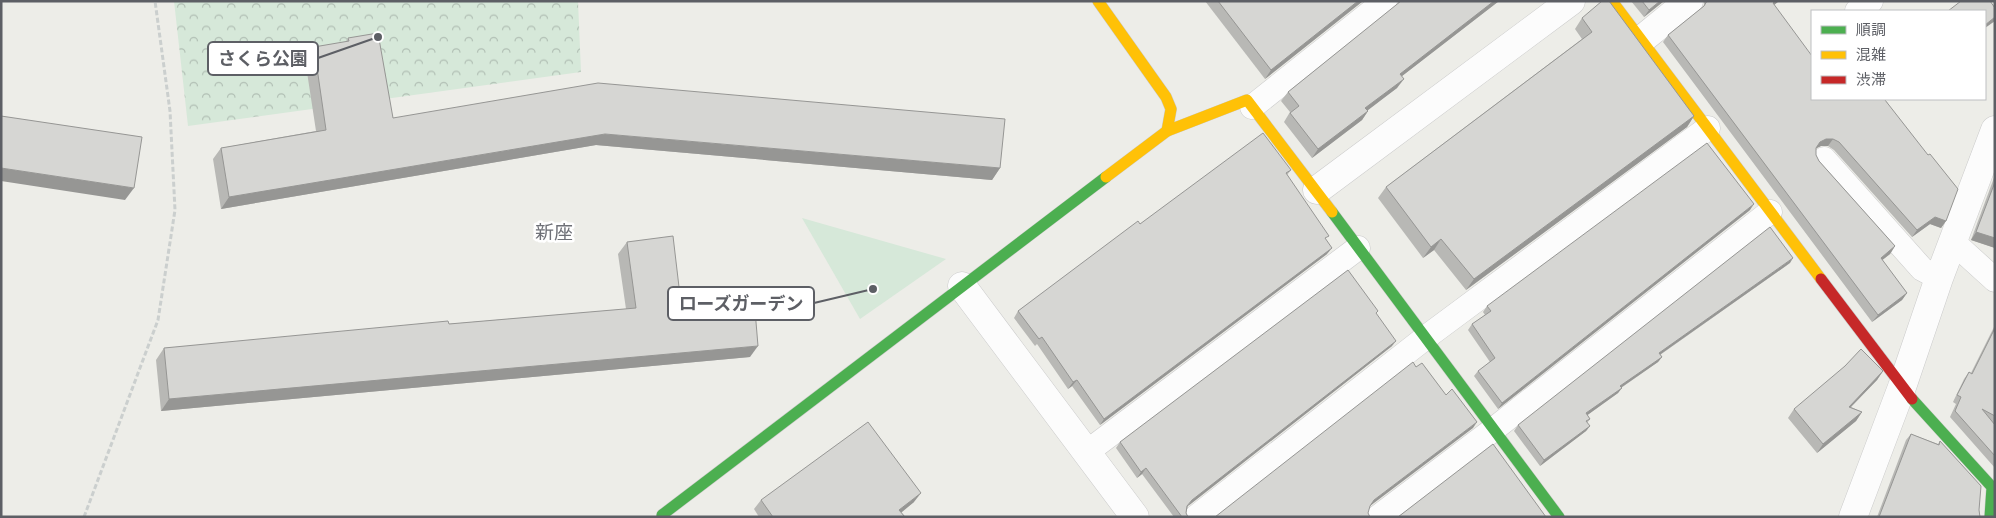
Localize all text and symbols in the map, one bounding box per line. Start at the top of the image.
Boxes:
legend [1811,10,1986,100]
text: 順調 [1856,20,1886,39]
callout: さくら公園 [208,42,318,75]
text: 混雑 [1856,45,1886,64]
text: さくら公園 [218,47,308,70]
text: 渋滞 [1856,70,1886,89]
district label: 新座 [535,220,573,244]
callout: ローズガーデン [668,287,814,320]
text: ローズガーデン [678,292,804,315]

